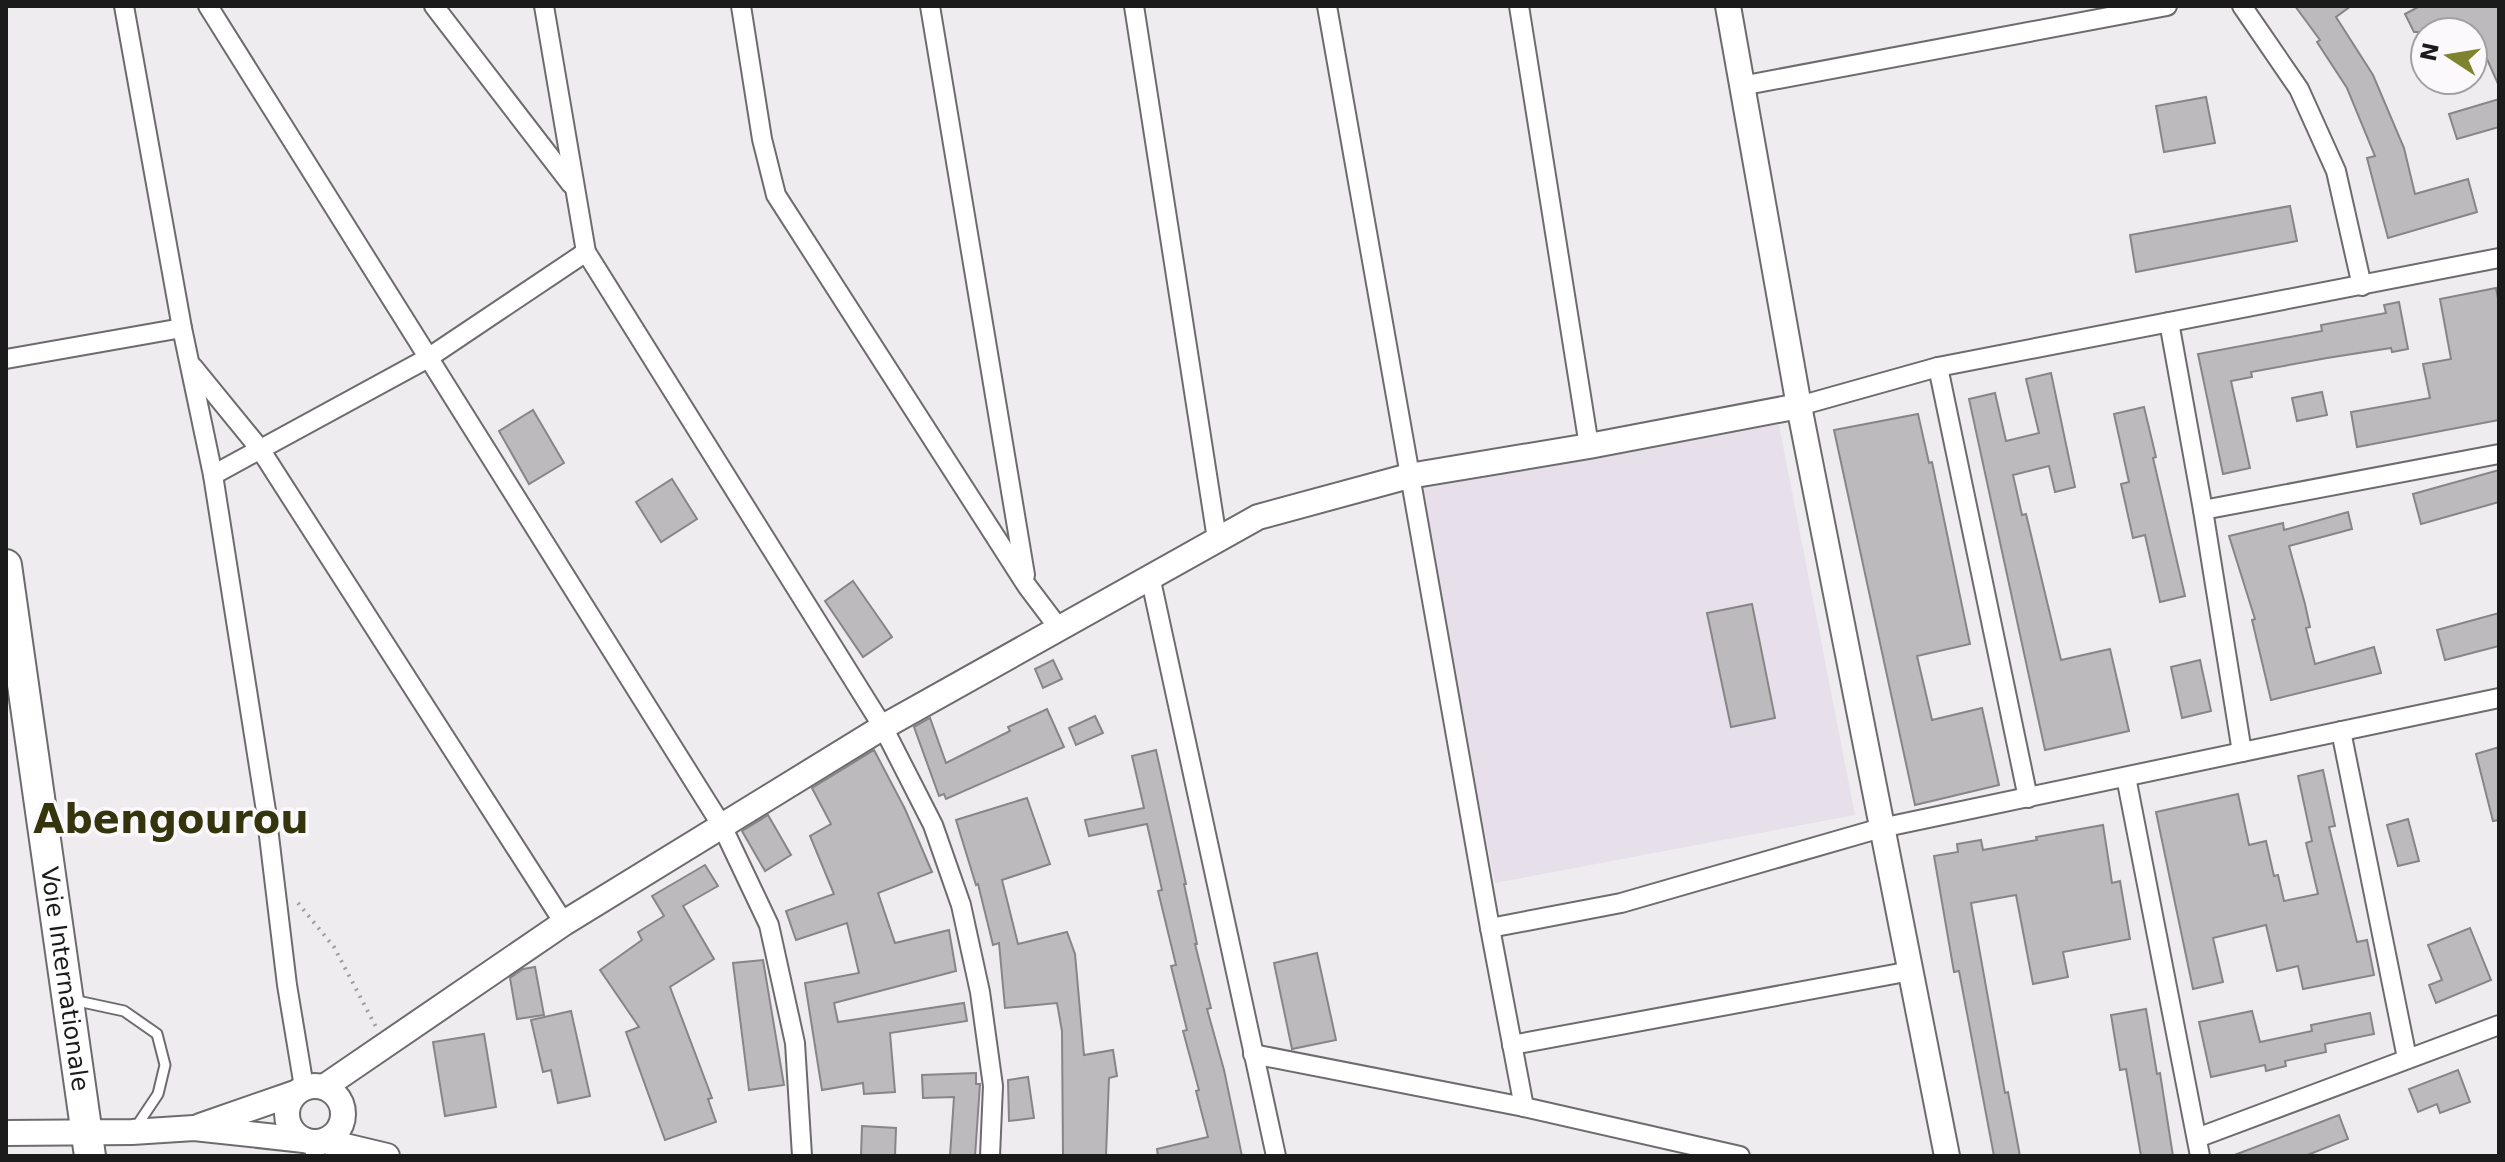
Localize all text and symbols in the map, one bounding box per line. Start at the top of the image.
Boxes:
north arrow [2409,16,2489,96]
text: N [2416,40,2444,64]
district label: Abengourou [33,796,309,842]
street label: Voie Internationale [35,865,95,1093]

